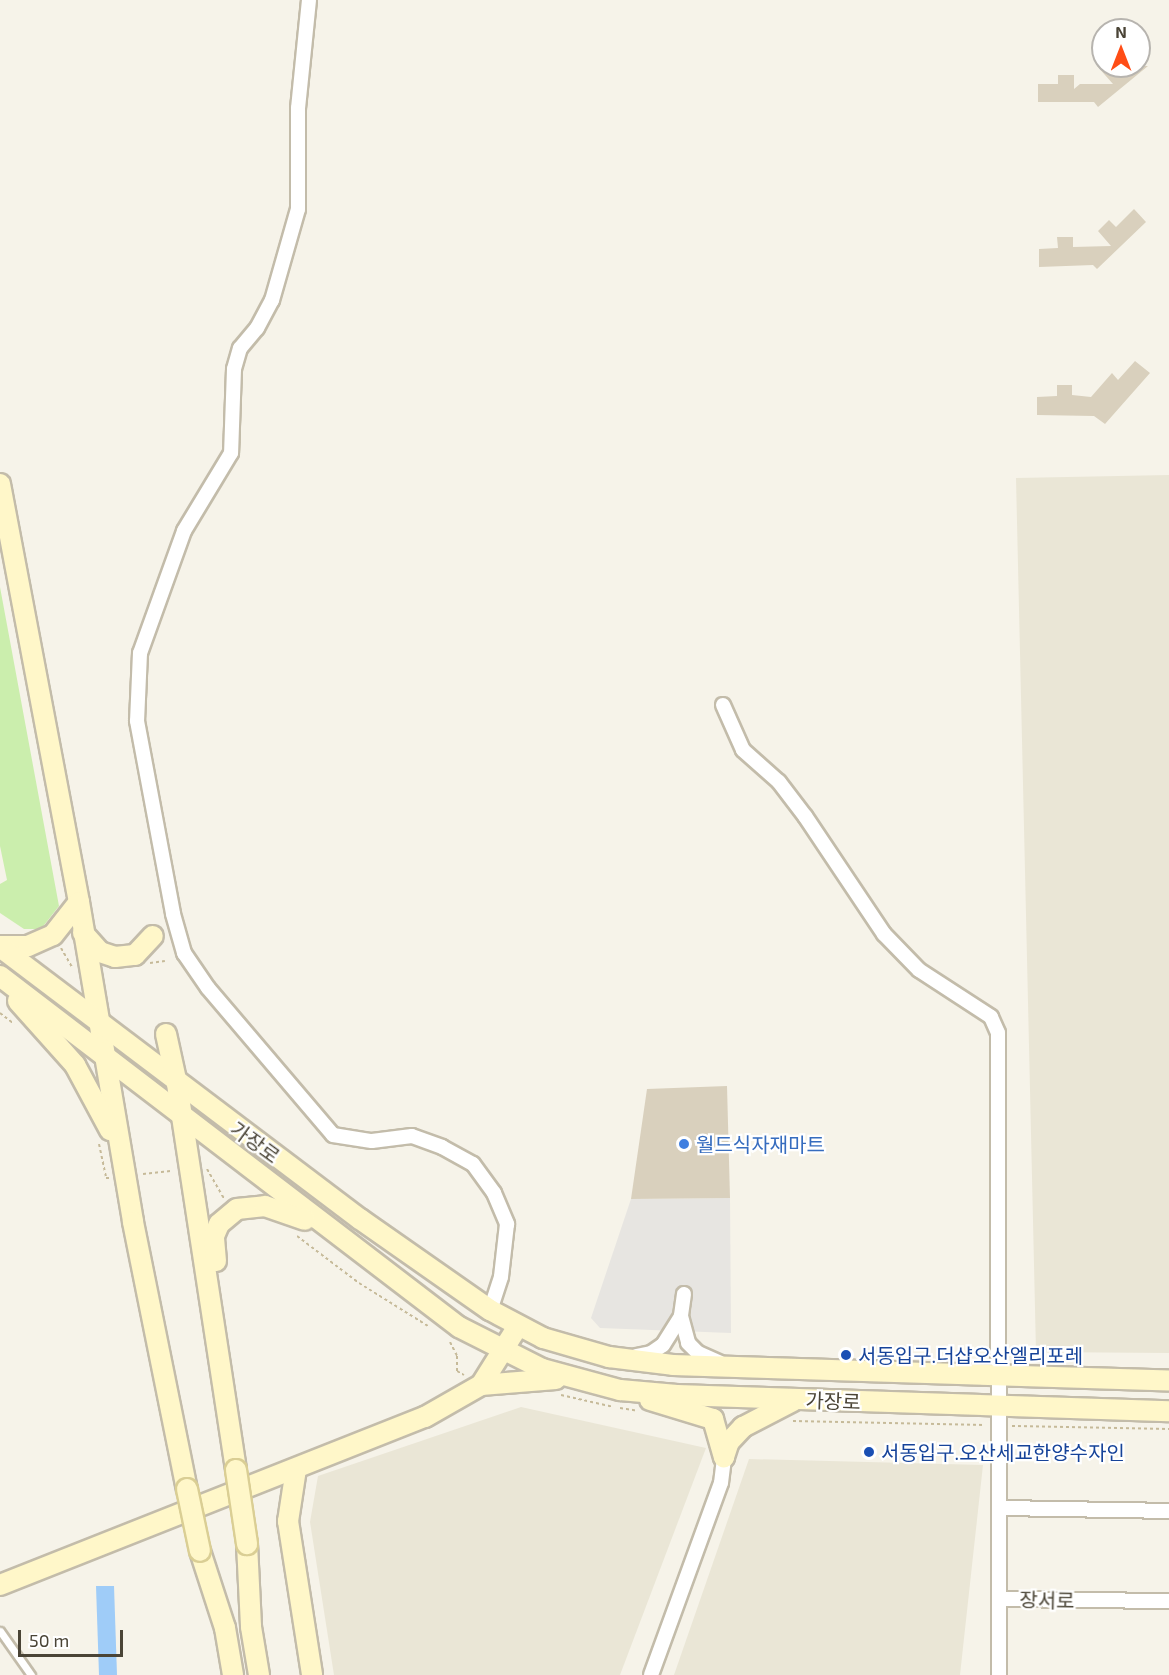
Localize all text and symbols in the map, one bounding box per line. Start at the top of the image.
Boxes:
north arrow [1091,18,1151,78]
text: N [1115,22,1127,41]
street label: 가장로 [226,1116,284,1168]
place label: 월드식자재마트 [696,1132,825,1156]
marker: 월드식자재마트 [677,1137,691,1151]
place label: 서동입구.더샵오산엘리포레 [858,1343,1083,1367]
marker: 서동입구.더샵오산엘리포레 [839,1348,853,1362]
street label: 가장로 [805,1388,861,1414]
place label: 서동입구.오산세교한양수자인 [881,1440,1125,1464]
marker: 서동입구.오산세교한양수자인 [862,1445,876,1459]
street label: 장서로 [1019,1588,1075,1612]
scale bar [21,1618,126,1656]
text: 50 m [29,1629,69,1651]

